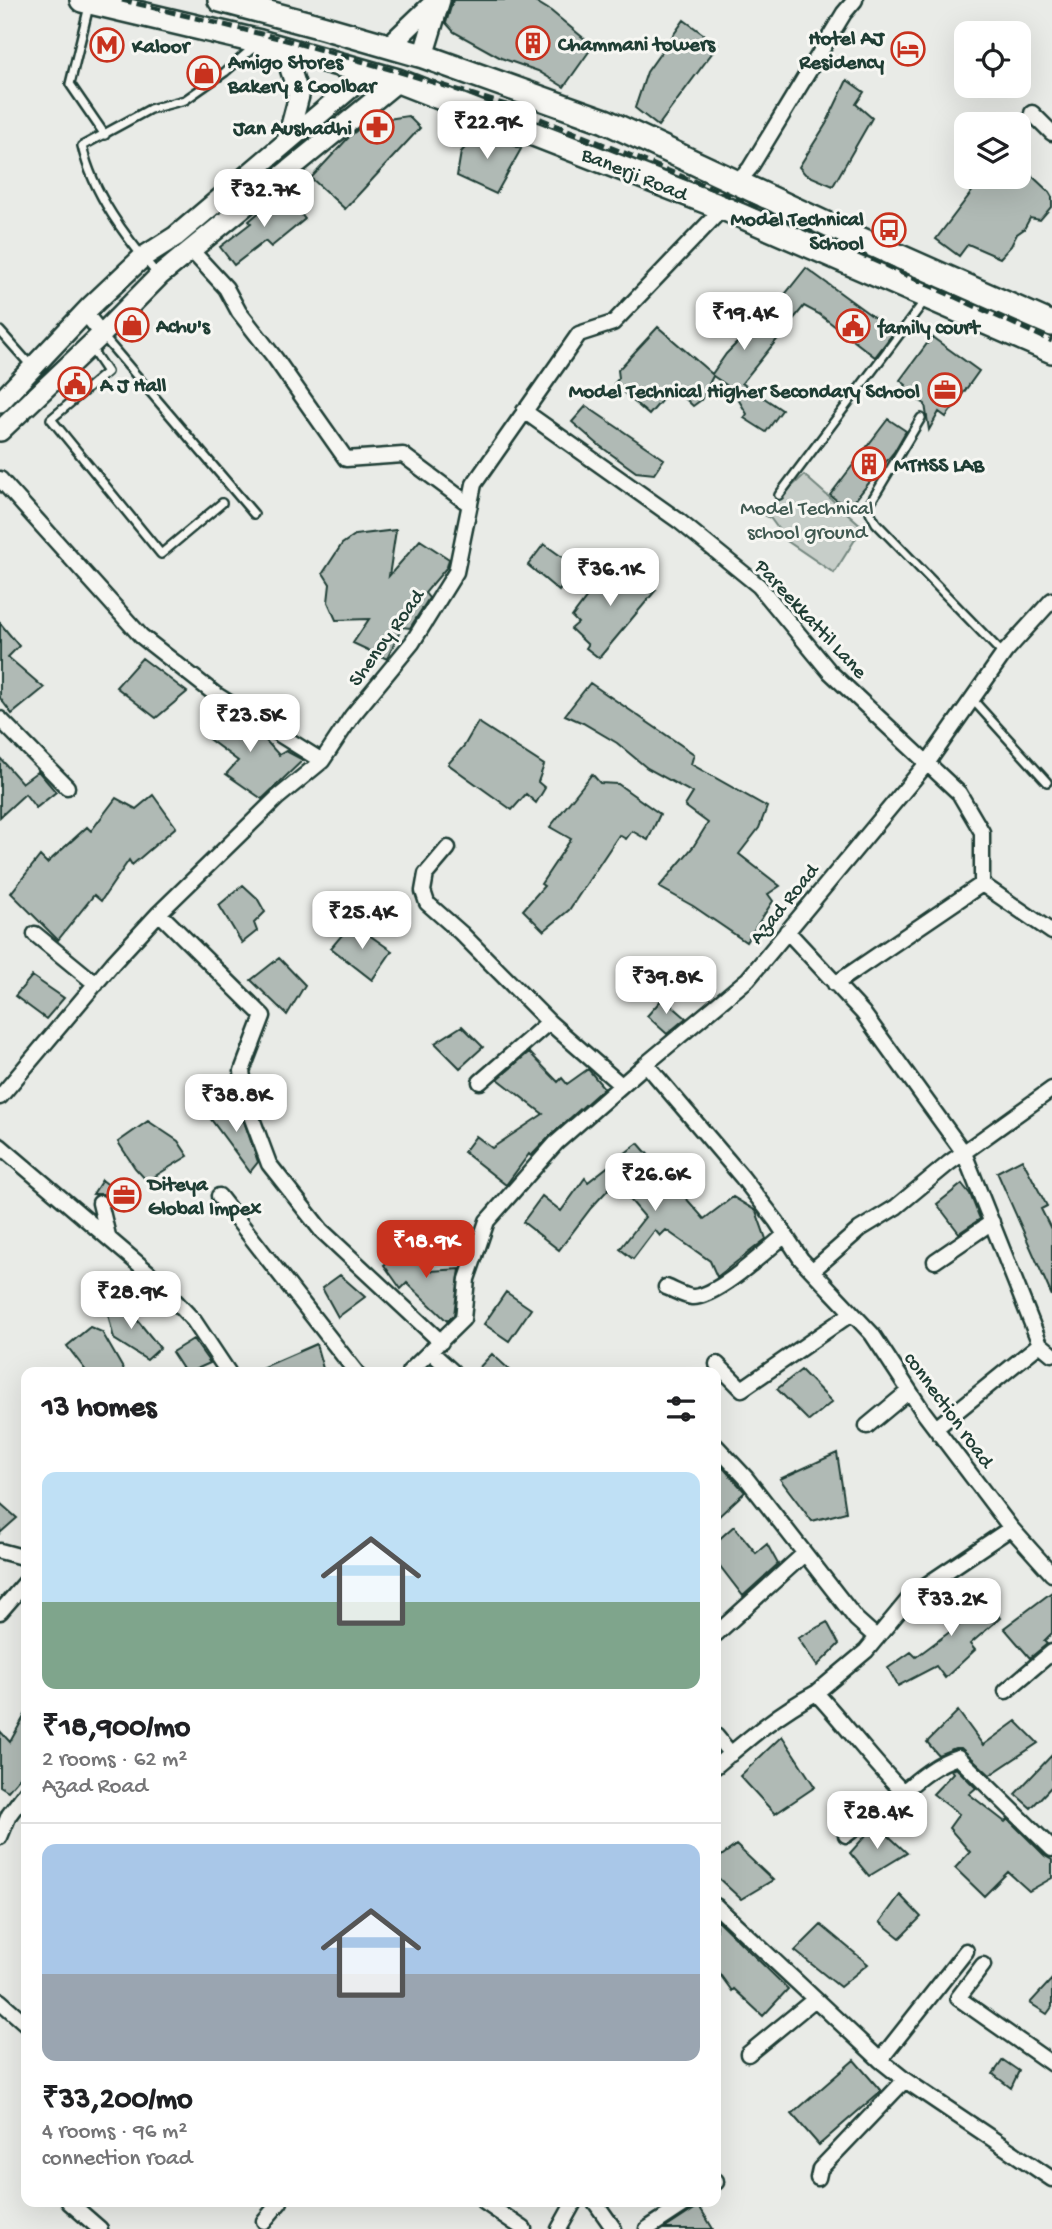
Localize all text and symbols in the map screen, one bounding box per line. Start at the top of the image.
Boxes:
map controls [954,21,1031,189]
button: locate [954,21,1031,98]
building icon: Chammani towers [514,24,552,62]
metro station icon: Kaloor [88,26,126,64]
place label: Hotel AJ Residency [798,28,886,77]
hotel icon: Hotel AJ Residency [889,30,927,68]
place label: Chammani towers [557,34,716,59]
place label: Kaloor [131,36,192,61]
place label: Amigo Stores Bakery & Coolbar [227,52,379,101]
shop icon: Amigo Stores Bakery & Coolbar [185,54,223,92]
pin: ₹22.9K [430,102,544,161]
pharmacy icon: Jan Aushadhi [358,108,396,146]
text: ₹22.9K [453,110,521,137]
button: layers [954,112,1031,189]
place label: Jan Aushadhi [232,118,352,143]
street label: Banerji Road [576,143,692,209]
pin: ₹32.7K [207,170,321,229]
text: ₹32.7K [230,178,298,205]
place label: Model Technical School [731,209,864,258]
bus stop icon: Model Technical School [870,211,908,249]
pin: ₹19.4K [687,292,801,352]
text: ₹19.4K [712,301,776,328]
shop icon: Achu's [113,306,151,344]
public building icon: family court [834,307,872,345]
place label: Achu's [155,316,211,341]
place label: family court [877,317,982,342]
public building icon: A J Hall [56,365,94,403]
office icon: Model Technical Higher Secondary School [926,371,964,409]
place label: A J Hall [99,375,167,400]
place label: Model Technical Higher Secondary School [569,381,920,406]
building icon: MTHSS LAB [850,445,888,483]
place label: MTHSS LAB [894,455,985,480]
park label: Model Technical school ground [740,498,874,547]
pin: ₹36.1K [553,548,667,608]
street label: Pareekkattil Lane [747,555,872,686]
text: ₹36.1K [577,557,643,584]
street label: Shenoy Road [344,584,432,692]
pin: ₹23.5K [193,694,307,754]
text: ₹23.5K [216,703,284,730]
street label: Azad Road [746,859,827,951]
pin: ₹25.4K [305,892,419,951]
text: ₹25.4K [328,900,396,927]
pin: ₹39.8K [609,956,723,1016]
text: ₹39.8K [631,965,701,992]
pin: ₹38.8K [179,1074,293,1134]
text: ₹38.8K [201,1083,271,1110]
pin: ₹26.6K [598,1154,712,1213]
text: ₹26.6K [621,1162,689,1189]
place label: Diteya Global Impex [146,1174,262,1223]
office icon: Diteya Global Impex [105,1176,143,1214]
pin: ₹18.9K [369,1220,483,1280]
text: ₹18.9K [393,1229,459,1256]
pin: ₹28.9K [74,1272,188,1331]
text: ₹28.9K [97,1280,165,1307]
street label: connection road [897,1348,999,1475]
icon: filters [662,1390,700,1428]
text: 13 homes [42,1392,156,1427]
icon: home [308,1518,434,1644]
pin: ₹33.2K [894,1578,1008,1638]
text: ₹33.2K [917,1587,985,1614]
text: ₹18,900/mo [42,1712,190,1747]
text: 2 rooms · 62 m² [42,1747,187,1774]
text: Azad Road [42,1774,148,1801]
pin: ₹28.4K [820,1792,934,1851]
text: ₹28.4K [843,1800,911,1827]
icon: home [308,1890,434,2016]
text: ₹33,200/mo [42,2084,193,2119]
text: 4 rooms · 96 m² [42,2119,187,2146]
text: connection road [42,2146,192,2173]

